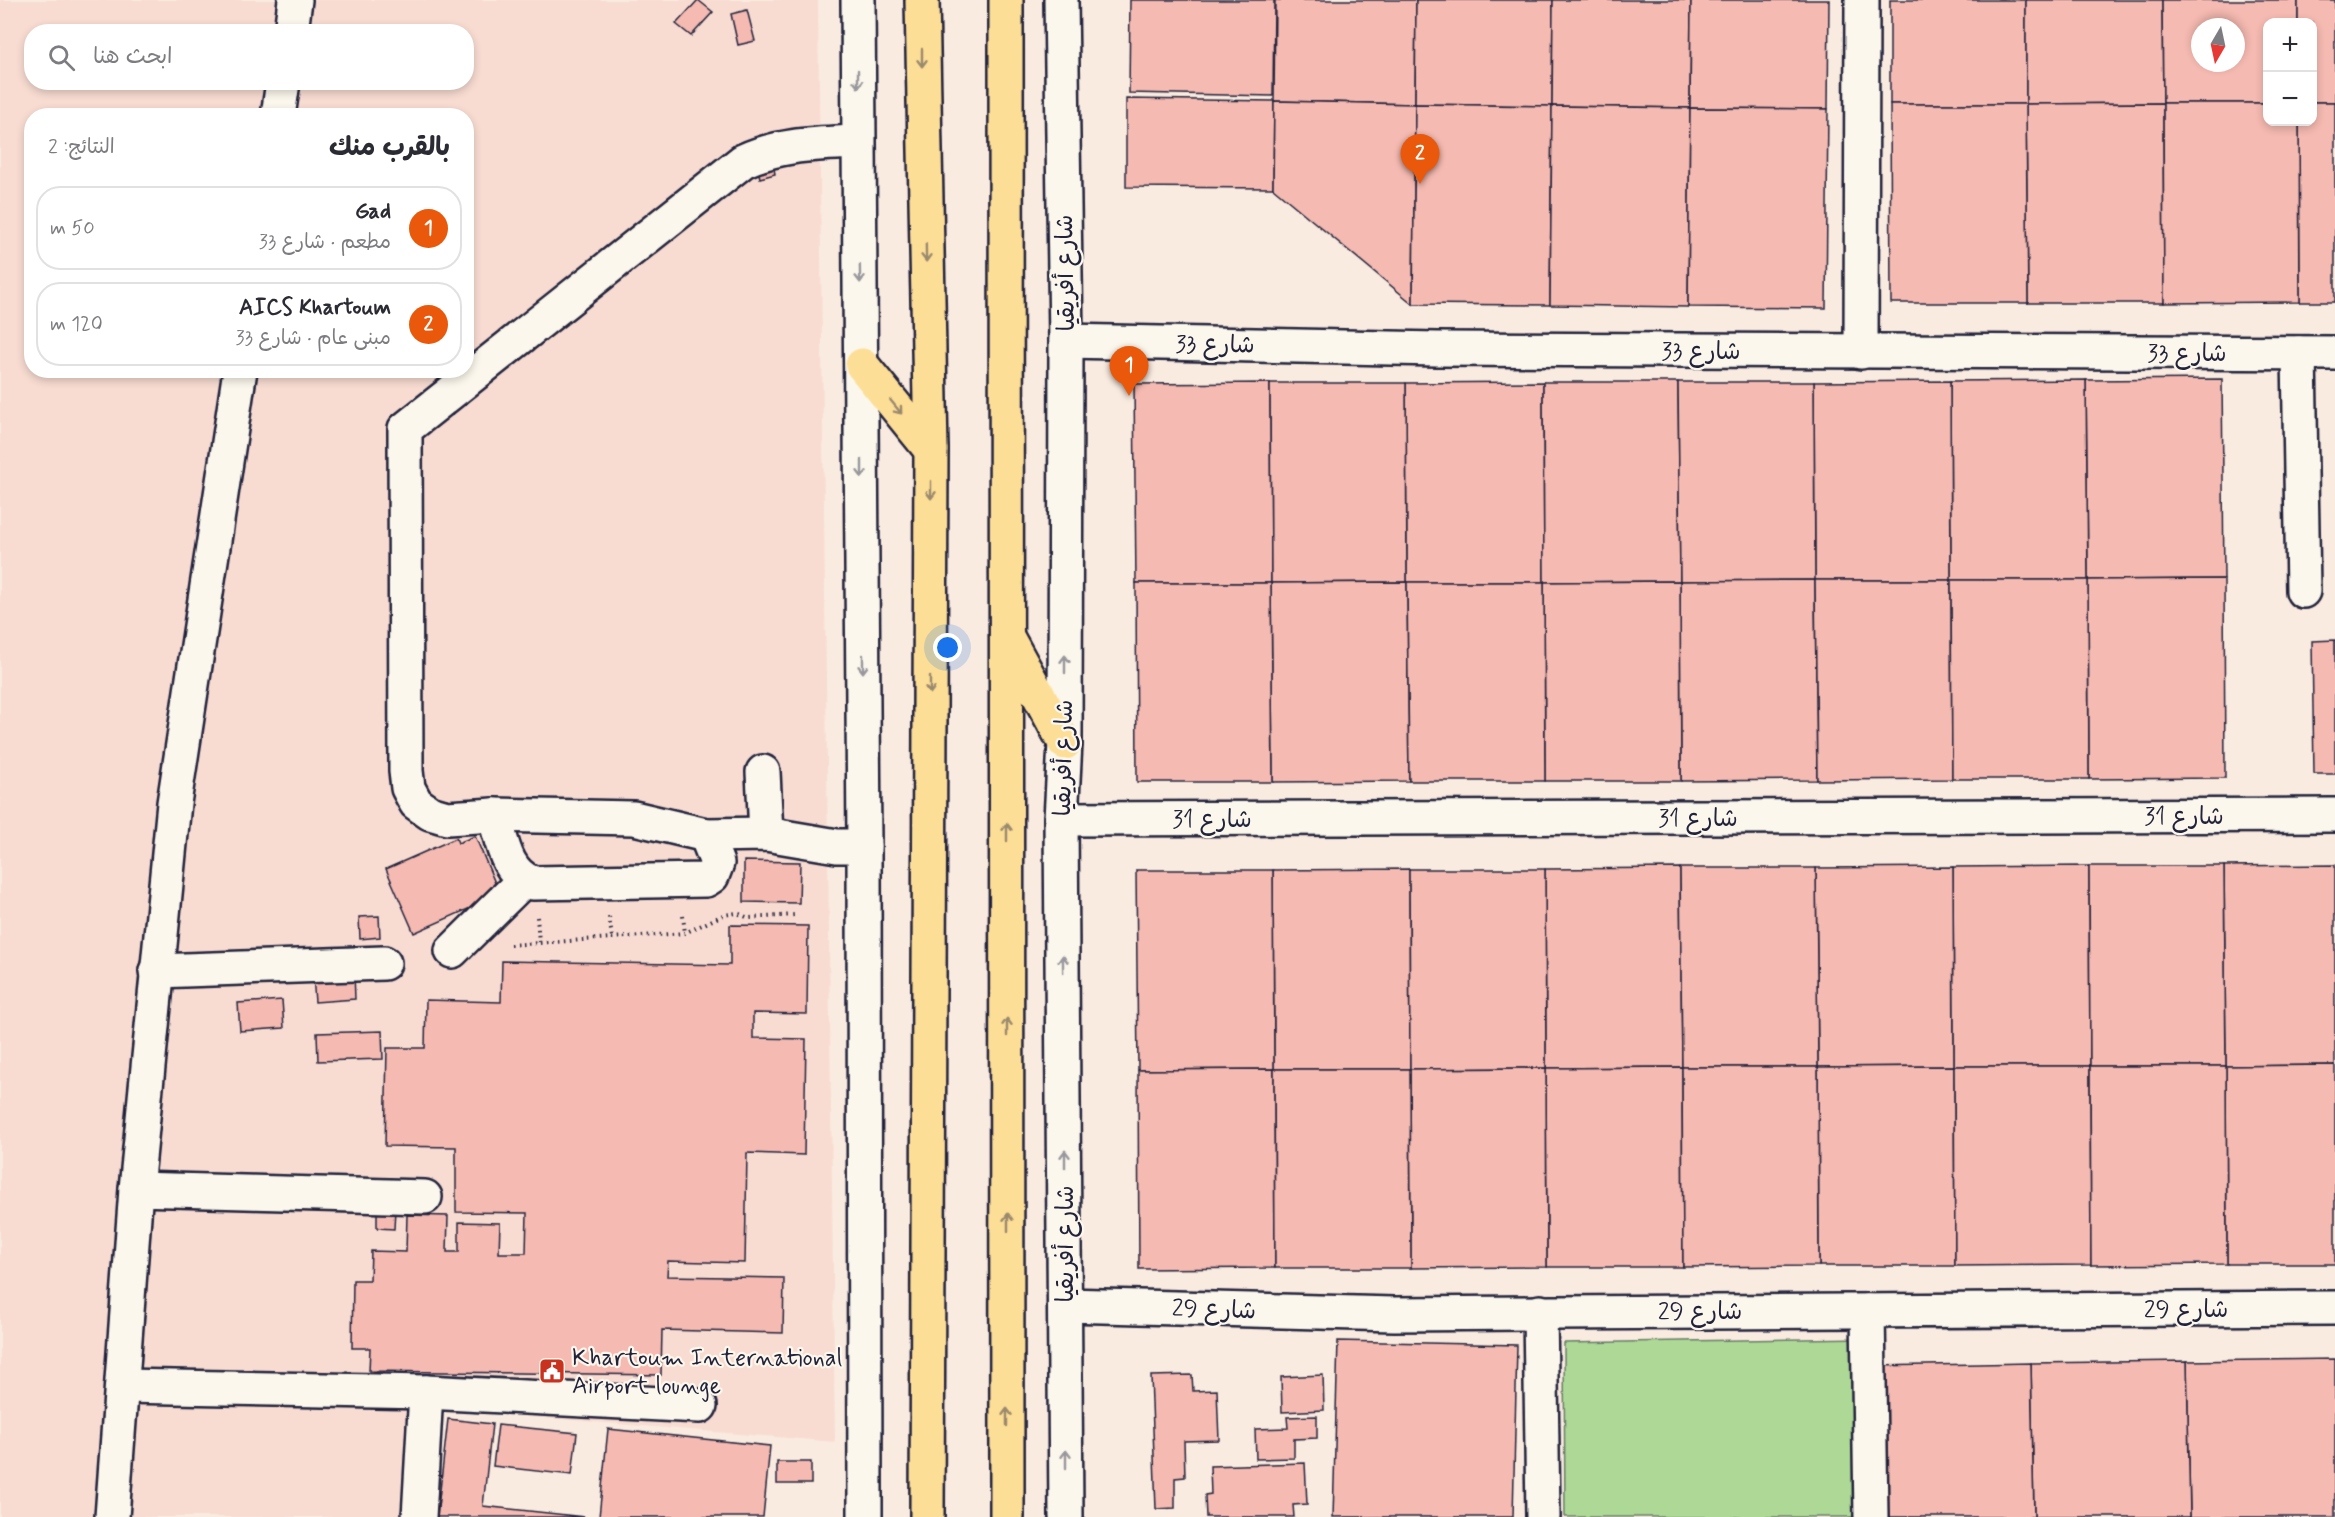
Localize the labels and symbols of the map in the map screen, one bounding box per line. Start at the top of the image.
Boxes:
north arrow [2191,18,2245,72]
one-way arrow [916,48,928,68]
one-way arrow [852,69,864,89]
pin: 2 [1400,134,1440,184]
street label: شارع أفريقيا [1049,214,1083,332]
one-way arrow [920,243,932,263]
one-way arrow [854,264,866,284]
street label: شارع 33 [1175,329,1255,362]
street label: شارع 33 [1661,337,1741,368]
street label: شارع 33 [2147,339,2227,370]
pin: 1 [1110,346,1148,396]
one-way arrow [890,399,903,415]
one-way arrow [856,459,868,479]
one-way arrow [925,480,937,500]
your location [933,633,962,662]
one-way arrow [857,654,869,674]
one-way arrow [1059,654,1071,674]
one-way arrow [924,675,936,695]
street label: شارع أفريقيا [1047,699,1081,817]
street label: شارع 31 [2144,802,2224,833]
street label: شارع 31 [1658,804,1738,835]
street label: شارع 31 [1172,805,1252,836]
one-way arrow [1001,822,1012,842]
one-way arrow [1057,954,1069,974]
one-way arrow [1002,1017,1013,1037]
one-way arrow [1059,1149,1071,1169]
street label: شارع أفريقيا [1050,1186,1082,1302]
one-way arrow [1002,1212,1014,1232]
street label: شارع 29 [1171,1294,1257,1327]
street label: شارع 29 [2144,1295,2228,1326]
street label: شارع 29 [1658,1297,1742,1328]
place label: Khartoum International Airport lounge [572,1343,843,1402]
public building icon: Khartoum International Airport lounge [537,1356,567,1386]
one-way arrow [1001,1407,1013,1427]
one-way arrow [1060,1449,1072,1469]

